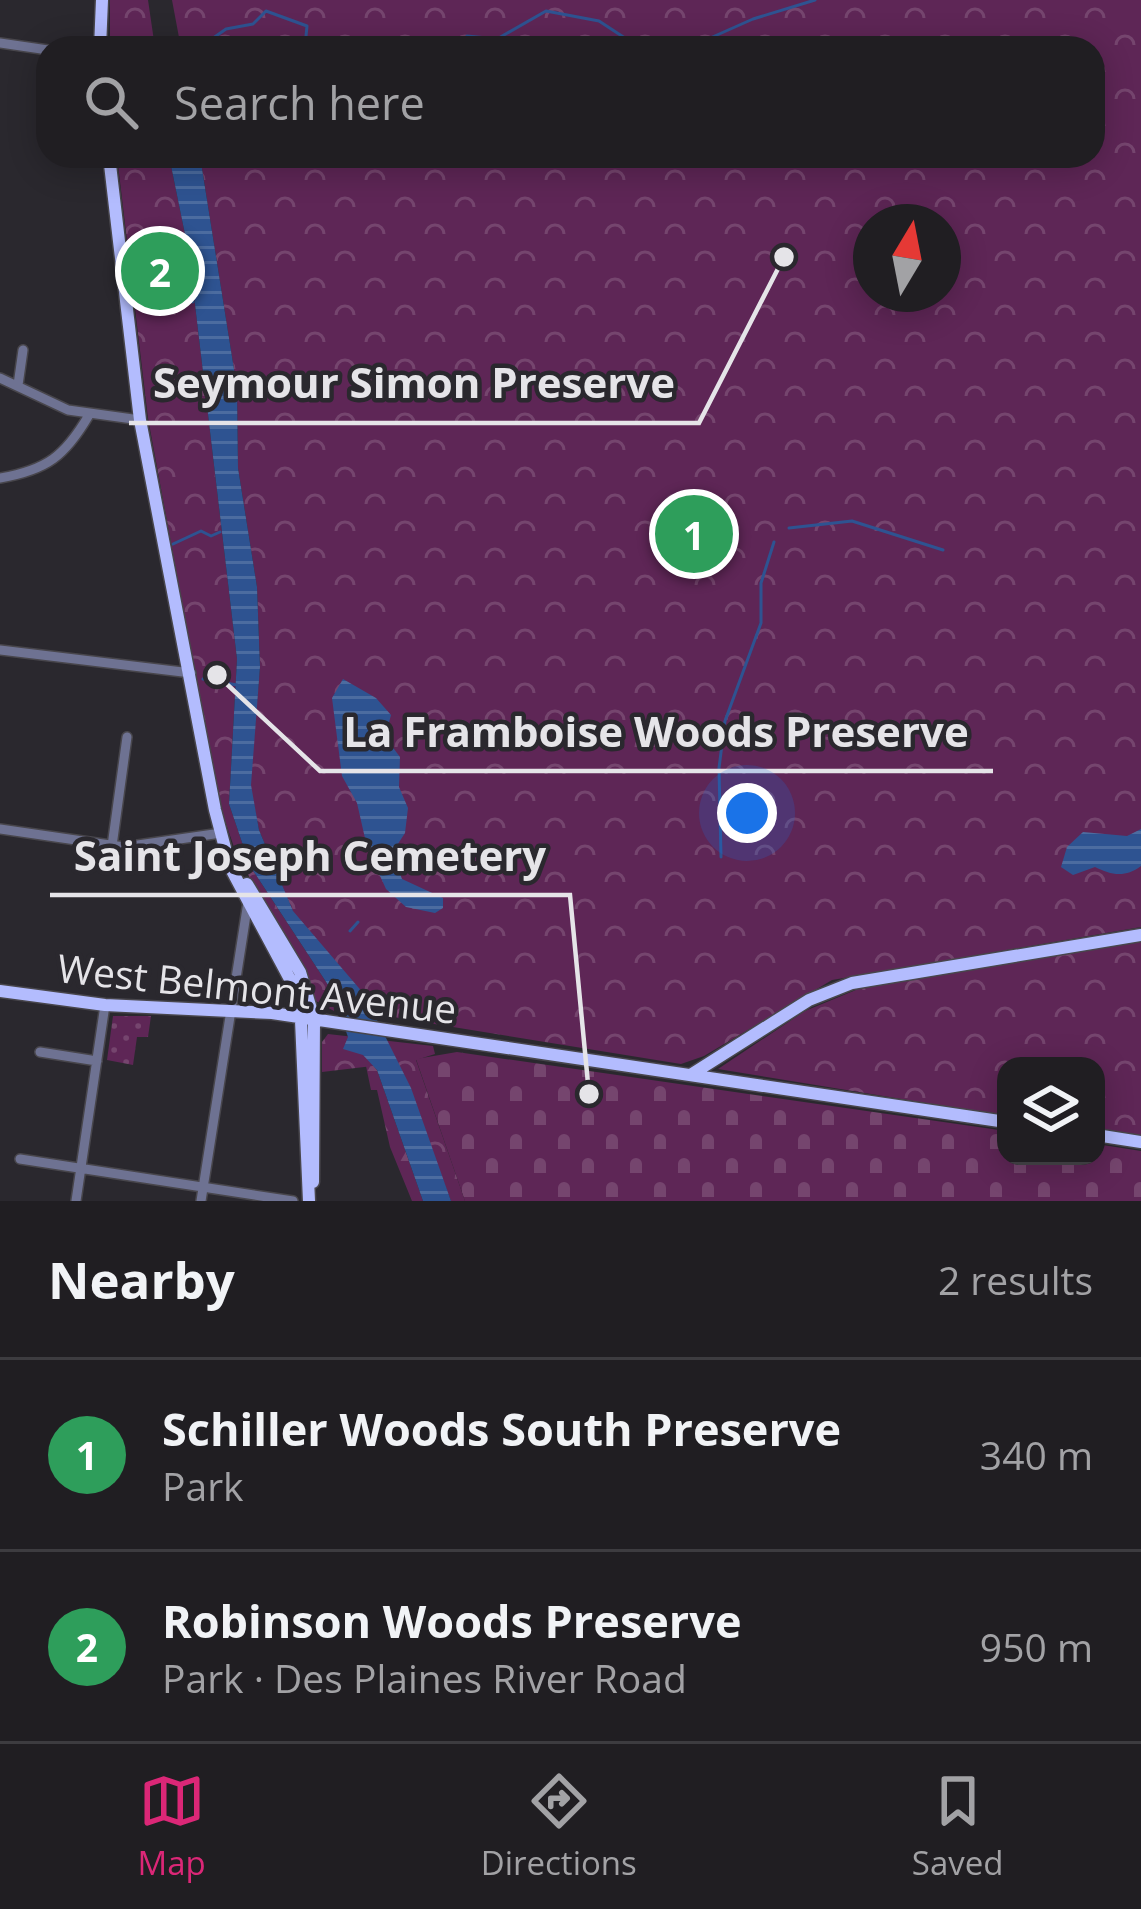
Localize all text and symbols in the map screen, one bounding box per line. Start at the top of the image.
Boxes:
search box [36,36,1105,168]
icon: search [78,69,144,135]
text: Search here [174,72,425,133]
north arrow [853,204,961,312]
pin: 2 [121,226,199,316]
callout: Seymour Simon Preserve [129,345,699,423]
text: Seymour Simon Preserve [153,353,675,410]
pin: 1 [655,489,733,579]
callout: La Framboise Woods Preserve [320,693,993,771]
text: La Framboise Woods Preserve [343,702,969,759]
your location [717,783,777,843]
callout: Saint Joseph Cemetery [50,817,570,895]
text: Saint Joseph Cemetery [74,826,546,883]
street label: West Belmont Avenue [55,940,459,1035]
map controls [997,1057,1105,1165]
button: layers [997,1057,1105,1165]
text: Nearby [48,1244,235,1314]
text: 2 results [938,1253,1093,1306]
text: Schiller Woods South Preserve [162,1398,841,1459]
text: 1 [76,1428,98,1481]
text: 340 m [980,1428,1093,1481]
text: Park [162,1459,244,1512]
text: Robinson Woods Preserve [162,1590,741,1651]
text: 2 [76,1620,98,1673]
text: 950 m [980,1620,1093,1673]
text: Park · Des Plaines River Road [162,1651,687,1704]
tab: Map [138,1768,206,1885]
tab: Directions [481,1768,637,1885]
tab: Saved [912,1768,1003,1885]

